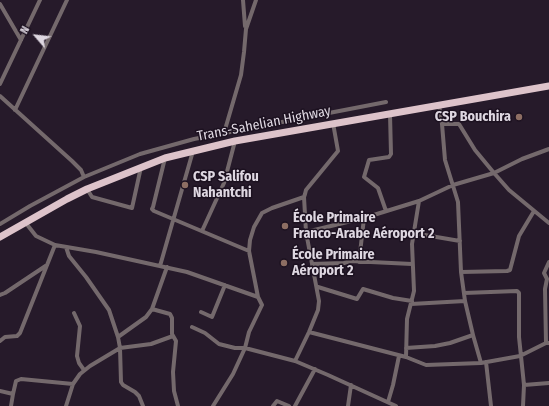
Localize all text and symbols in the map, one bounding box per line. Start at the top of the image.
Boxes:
north arrow [16,16,56,56]
text: N [18,24,32,36]
street label: Trans-Sahelian Highway [196,103,332,145]
place label: CSP Bouchira [435,109,511,125]
marker: CSP Bouchira [514,112,524,122]
place label: CSP Salifou Nahantchi [193,169,259,202]
marker: CSP Salifou Nahantchi [180,180,190,190]
place label: École Primaire Franco-Arabe Aéroport 2 [293,210,434,242]
marker: École Primaire Franco-Arabe Aéroport 2 [280,221,290,231]
place label: École Primaire Aéroport 2 [292,247,375,280]
marker: École Primaire Aéroport 2 [279,258,289,268]

